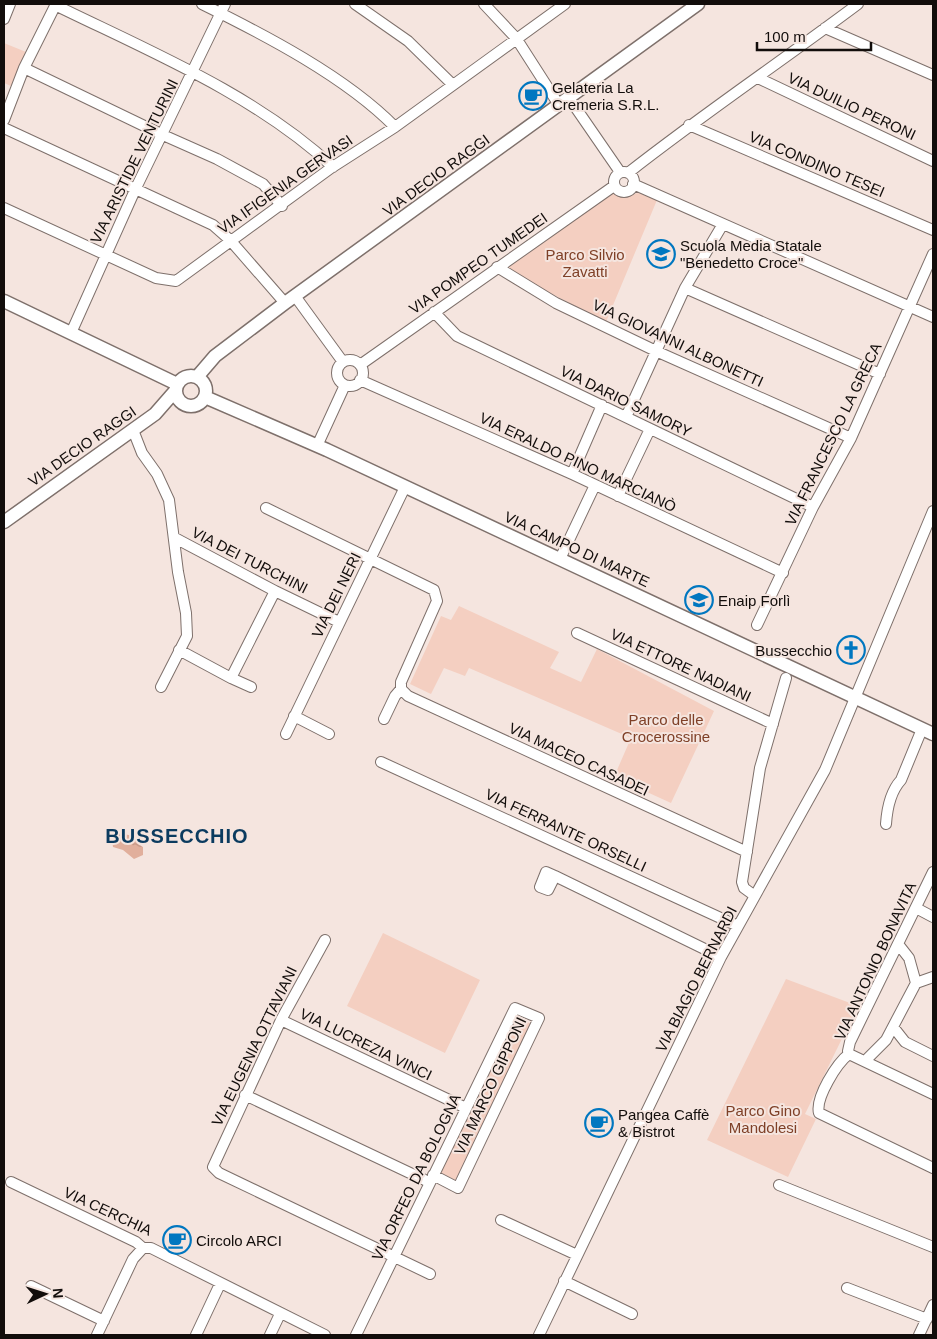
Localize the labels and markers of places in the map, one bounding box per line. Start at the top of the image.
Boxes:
place label: Gelateria La Cremeria S.R.L. [552,79,660,113]
cafe icon: Gelateria La Cremeria S.R.L. [518,81,548,111]
place label: Scuola Media Statale "Benedetto Croce" [680,237,822,271]
school or university icon: Scuola Media Statale "Benedetto Croce" [646,239,676,269]
school or university icon: Enaip Forlì [684,585,714,615]
place label: Enaip Forlì [718,592,791,609]
church icon: Bussecchio [836,635,866,665]
place label: Bussecchio [755,642,832,659]
place label: Pangea Caffè & Bistrot [618,1106,709,1140]
cafe icon: Pangea Caffè & Bistrot [584,1108,614,1138]
cafe icon: Circolo ARCI [162,1225,192,1255]
place label: Circolo ARCI [196,1232,282,1249]

